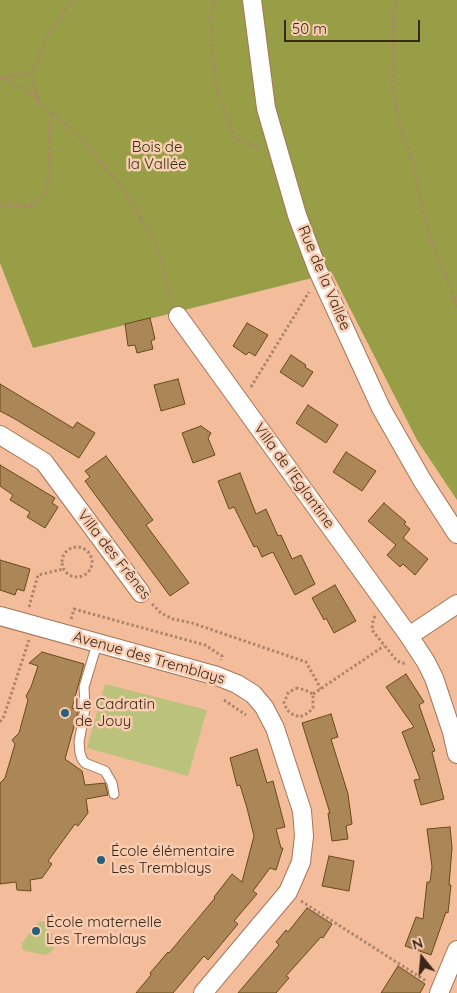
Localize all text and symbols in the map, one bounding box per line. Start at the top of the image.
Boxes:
scale bar [287,10,423,42]
text: 50 m [292,19,327,38]
park label: Bois de la Vallée [127,138,187,173]
street label: Rue de la Vallée [294,223,354,333]
street label: Villa de l'Eglantine [250,420,338,532]
street label: Villa des Frênes [74,507,154,603]
street label: Avenue des Tremblays [71,628,227,688]
place label: Le Cadratin de Jouy [75,695,155,730]
marker: Le Cadratin de Jouy [59,707,71,719]
place label: École élémentaire Les Tremblays [111,842,235,877]
marker: École élémentaire Les Tremblays [95,854,107,866]
place label: École maternelle Les Tremblays [46,913,162,948]
marker: École maternelle Les Tremblays [30,925,42,937]
north arrow [397,933,447,983]
text: N [410,934,425,954]

